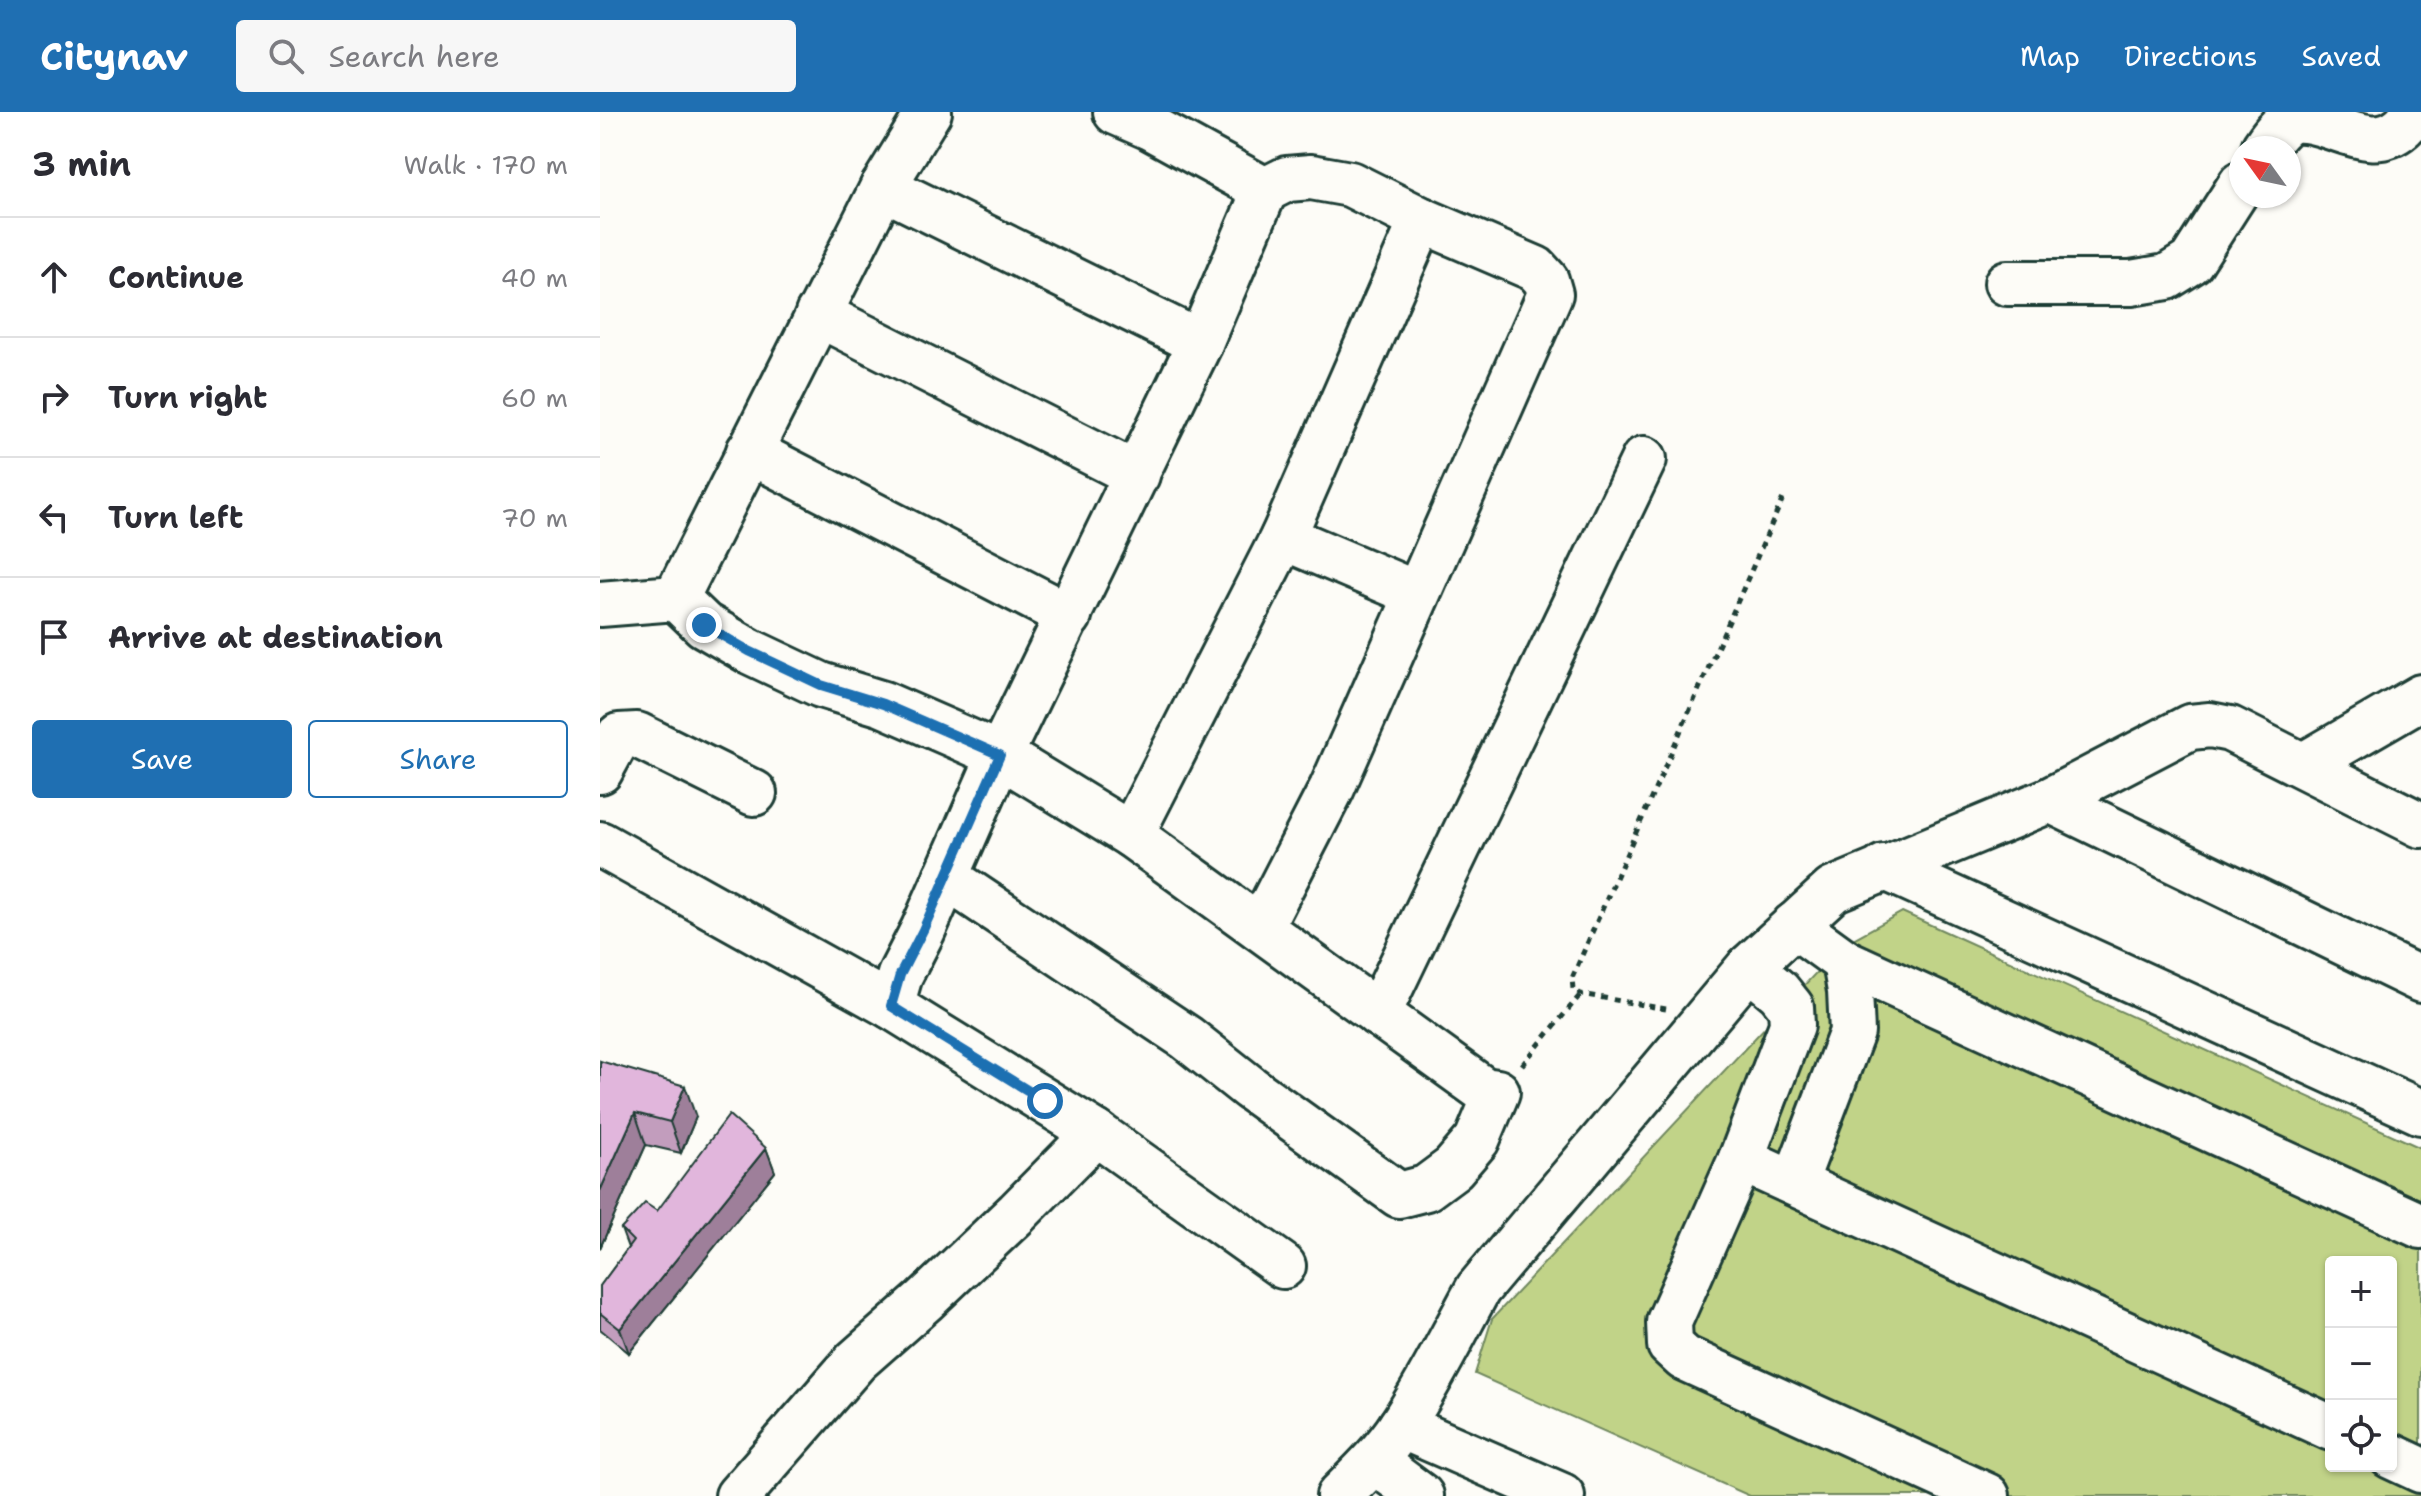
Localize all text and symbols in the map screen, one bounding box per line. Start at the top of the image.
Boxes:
search box [236,20,796,92]
text: Citynav [40,31,188,82]
icon: search [264,34,308,78]
text: Search here [328,36,500,77]
text: Map [2020,37,2080,75]
text: Directions [2124,37,2258,75]
text: Saved [2302,37,2381,75]
north arrow [2229,136,2301,208]
text: 3 min [32,141,131,187]
text: Walk · 170 m [404,147,568,182]
icon: ahead [32,255,76,299]
text: Continue [108,257,244,298]
text: 40 m [501,260,568,295]
icon: right [32,375,76,419]
text: Turn right [108,377,267,418]
text: 60 m [501,380,568,415]
icon: left [32,495,76,539]
text: Turn left [108,497,243,538]
text: 70 m [501,500,568,535]
route end [686,607,722,643]
icon: arrive [32,615,76,659]
text: Arrive at destination [108,617,443,658]
button: Save [32,720,292,798]
button: Share [308,720,568,798]
route start [1027,1083,1063,1119]
map controls [2325,1256,2397,1472]
button: + [2325,1256,2397,1328]
button: − [2325,1328,2397,1400]
button: locate [2325,1400,2397,1472]

